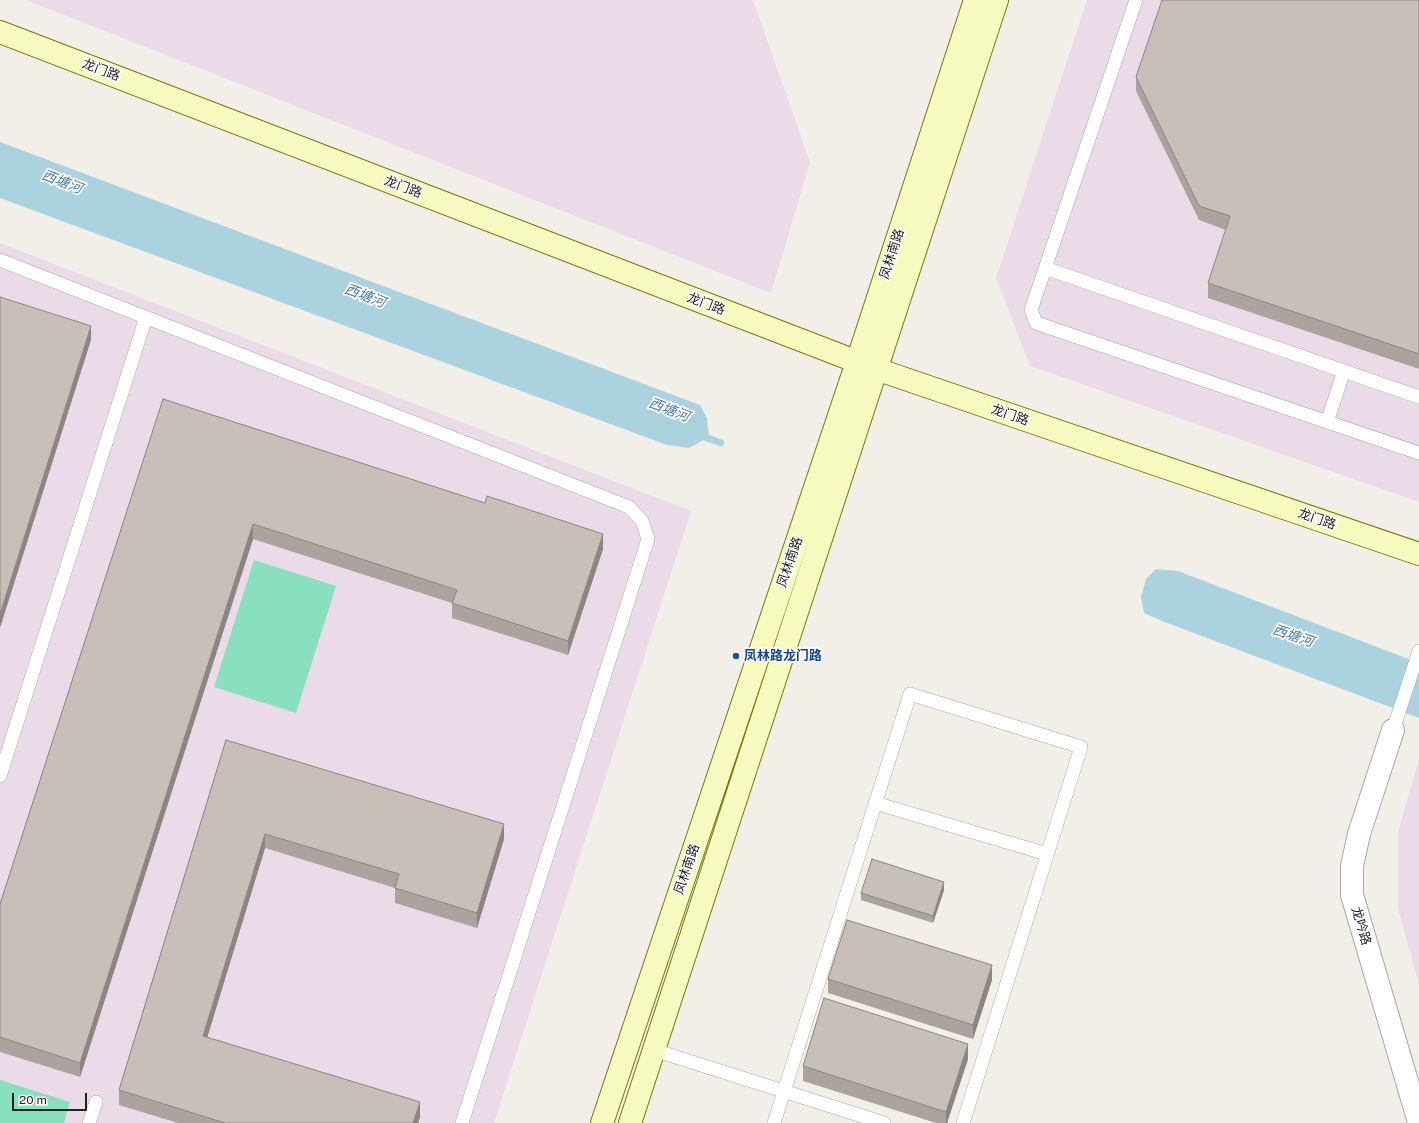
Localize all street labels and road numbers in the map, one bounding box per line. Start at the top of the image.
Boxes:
street label: 龙门路 [80,56,122,84]
street label: 龙门路 [382,173,424,201]
street label: 凤林南路 [877,227,907,281]
street label: 龙门路 [685,290,727,318]
street label: 龙门路 [989,401,1031,429]
street label: 龙门路 [1296,505,1338,533]
street label: 凤林南路 [774,535,806,589]
street label: 凤林南路 [671,842,703,896]
street label: 龙吟路 [1348,905,1374,947]

